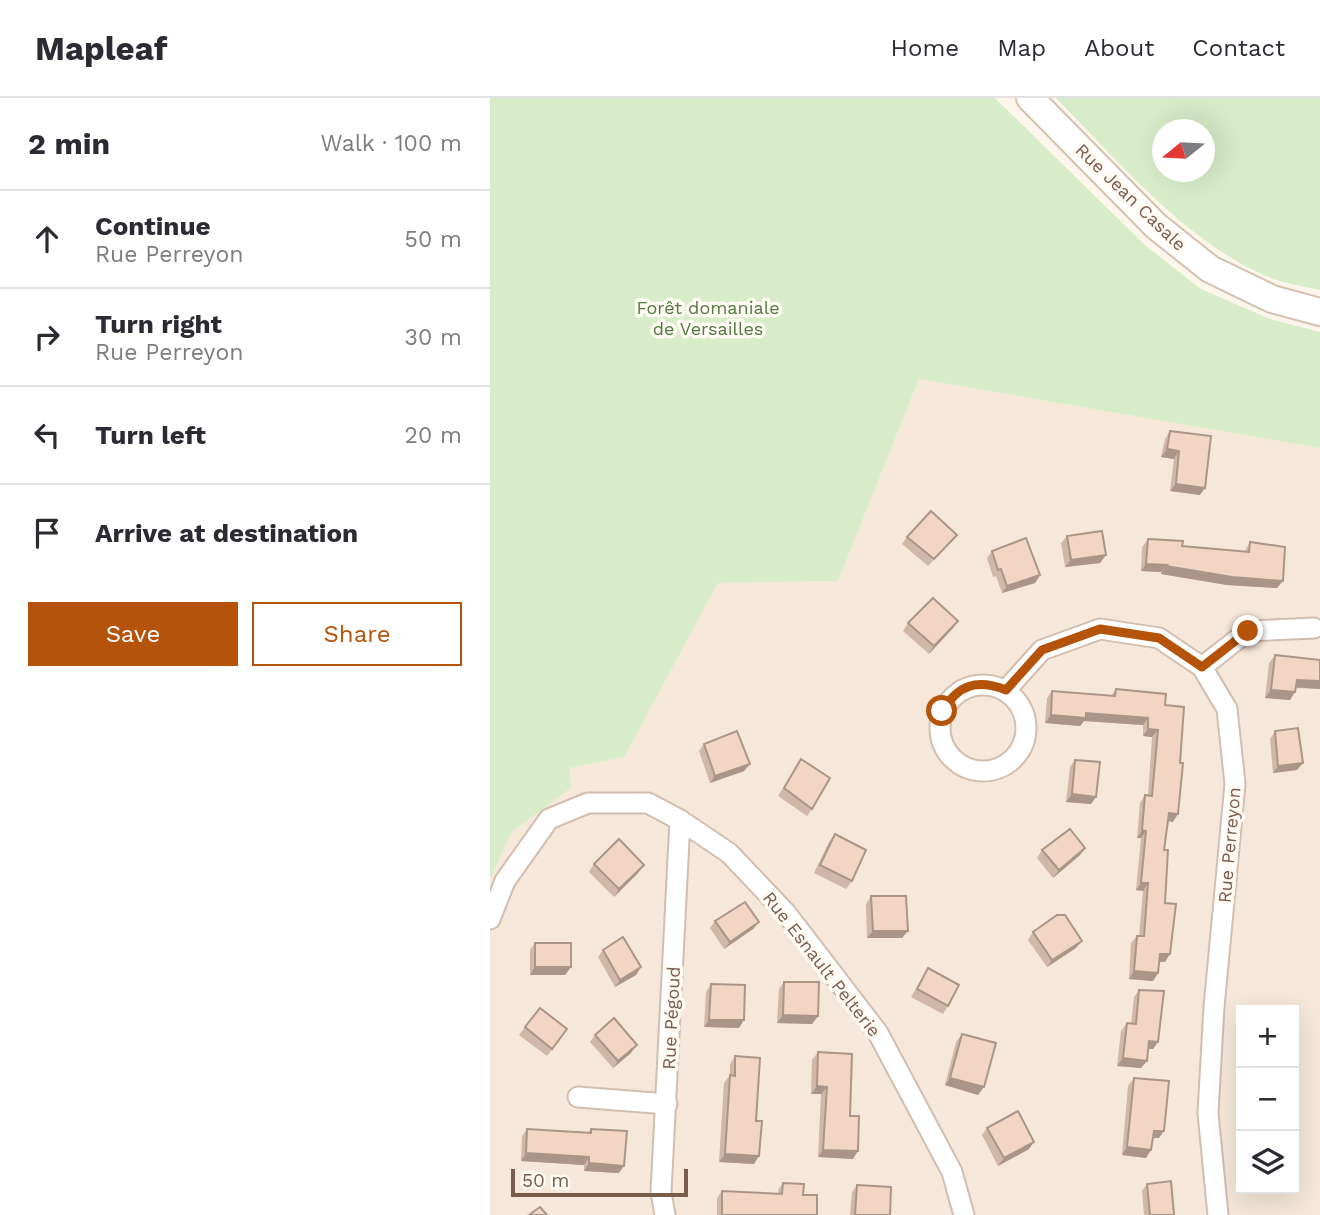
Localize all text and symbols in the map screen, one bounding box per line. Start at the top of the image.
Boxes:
text: Mapleaf [35,29,167,68]
text: Home [891,34,959,62]
text: Map [997,34,1046,62]
text: About [1084,34,1154,62]
text: Contact [1192,34,1285,62]
north arrow [1152,119,1215,182]
text: 2 min [28,126,110,161]
text: Walk · 100 m [320,130,462,157]
street label: Rue Jean Casale [1072,139,1190,255]
text: Continue [95,211,211,241]
icon: ahead [28,220,66,258]
text: 50 m [405,226,462,253]
text: Rue Perreyon [95,241,243,268]
park label: Forêt domaniale de Versailles [636,297,780,339]
text: Turn right [95,309,222,339]
icon: right [28,318,66,356]
text: 30 m [405,324,462,351]
text: Rue Perreyon [95,339,243,366]
icon: left [28,416,66,454]
text: Turn left [95,420,206,450]
text: 20 m [405,422,462,449]
icon: arrive [28,514,66,552]
text: Arrive at destination [95,518,358,548]
button: Save [28,602,238,666]
button: Share [252,602,462,666]
route end [1232,615,1263,646]
route start [926,695,957,726]
street label: Rue Perreyon [1213,786,1245,904]
street label: Rue Esnault Pelterie [759,887,885,1041]
street label: Rue Pégoud [658,966,684,1070]
map controls [1236,1005,1299,1194]
button: + [1236,1005,1299,1068]
button: − [1236,1068,1299,1131]
button: layers [1236,1131,1299,1194]
scale bar [511,1166,688,1198]
text: 50 m [522,1169,569,1192]

